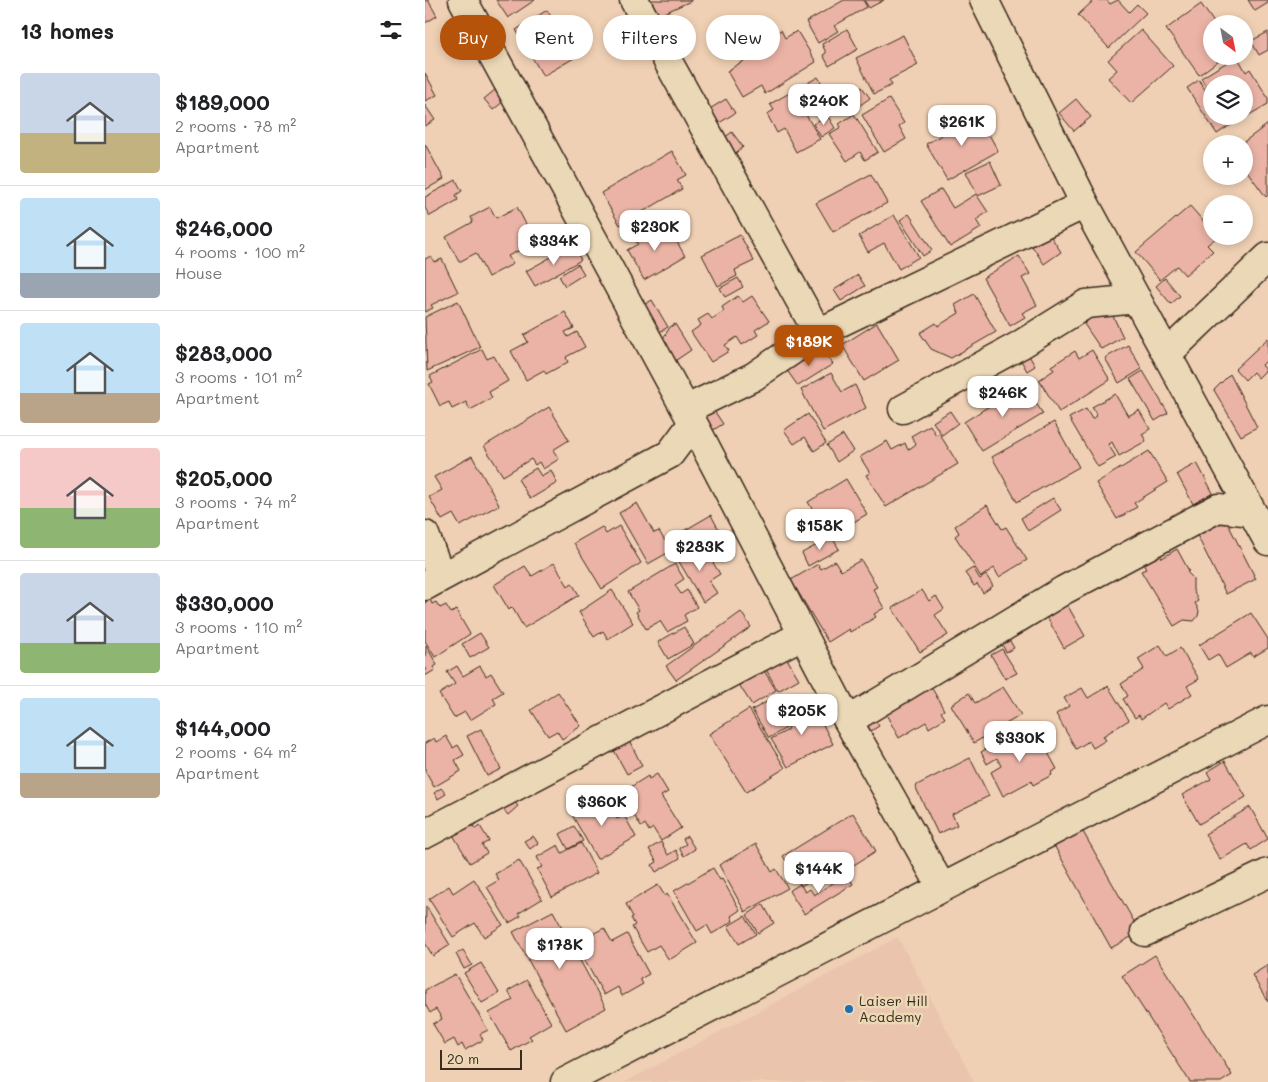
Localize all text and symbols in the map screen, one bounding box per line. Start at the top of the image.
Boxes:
chip: Buy [440,15,506,60]
chip: Rent [516,15,593,60]
chip: Filters [603,15,696,60]
chip: New [706,15,780,60]
north arrow [1203,15,1253,65]
map controls [1203,15,1253,245]
icon: filters [377,16,405,44]
text: 13 homes [20,17,114,44]
button: layers [1203,75,1253,125]
pin: $240K [789,84,859,126]
text: $189,000 [175,88,270,115]
text: $240K [799,89,849,110]
icon: home [60,93,120,153]
pin: $261K [927,104,997,147]
text: $261K [939,110,985,131]
text: 2 rooms · 78 m² [175,115,296,136]
button: + [1203,135,1253,185]
text: Apartment [175,136,260,157]
button: − [1203,195,1253,245]
pin: $230K [620,210,690,252]
text: $246,000 [175,214,273,241]
text: $230K [630,215,680,236]
icon: home [60,218,120,278]
pin: $334K [519,224,589,266]
text: $334K [529,229,579,250]
text: 4 rooms · 100 m² [175,241,305,262]
text: House [175,262,222,283]
pin: $189K [774,324,844,367]
text: $189K [785,330,833,351]
text: $283,000 [175,339,272,366]
icon: home [60,343,120,403]
text: 3 rooms · 101 m² [175,366,302,387]
pin: $246K [968,376,1038,418]
text: $246K [978,381,1028,402]
text: Apartment [175,387,260,408]
text: $205,000 [175,464,272,491]
icon: home [60,468,120,528]
text: 3 rooms · 74 m² [175,491,296,512]
pin: $158K [785,508,855,551]
text: Apartment [175,512,260,533]
text: $158K [797,514,843,535]
pin: $283K [665,530,735,572]
text: $283K [676,535,724,556]
text: $330,000 [175,589,274,616]
icon: home [60,593,120,653]
text: 3 rooms · 110 m² [175,616,302,637]
text: Apartment [175,637,260,658]
pin: $205K [767,694,837,736]
text: $205K [778,699,827,720]
text: $144,000 [175,714,271,741]
icon: home [60,718,120,778]
pin: $330K [985,720,1055,763]
text: $330K [995,726,1045,747]
text: 2 rooms · 64 m² [175,741,297,762]
text: Apartment [175,762,260,783]
pin: $360K [567,784,637,827]
text: $360K [577,790,627,811]
pin: $144K [784,852,854,894]
text: $144K [795,857,843,878]
pin: $178K [525,928,595,970]
text: $178K [537,933,583,954]
place label: Laiser Hill Academy [859,991,928,1026]
marker: Laiser Hill Academy [843,1003,855,1015]
scale bar [440,1047,523,1070]
text: 20 m [447,1049,479,1068]

